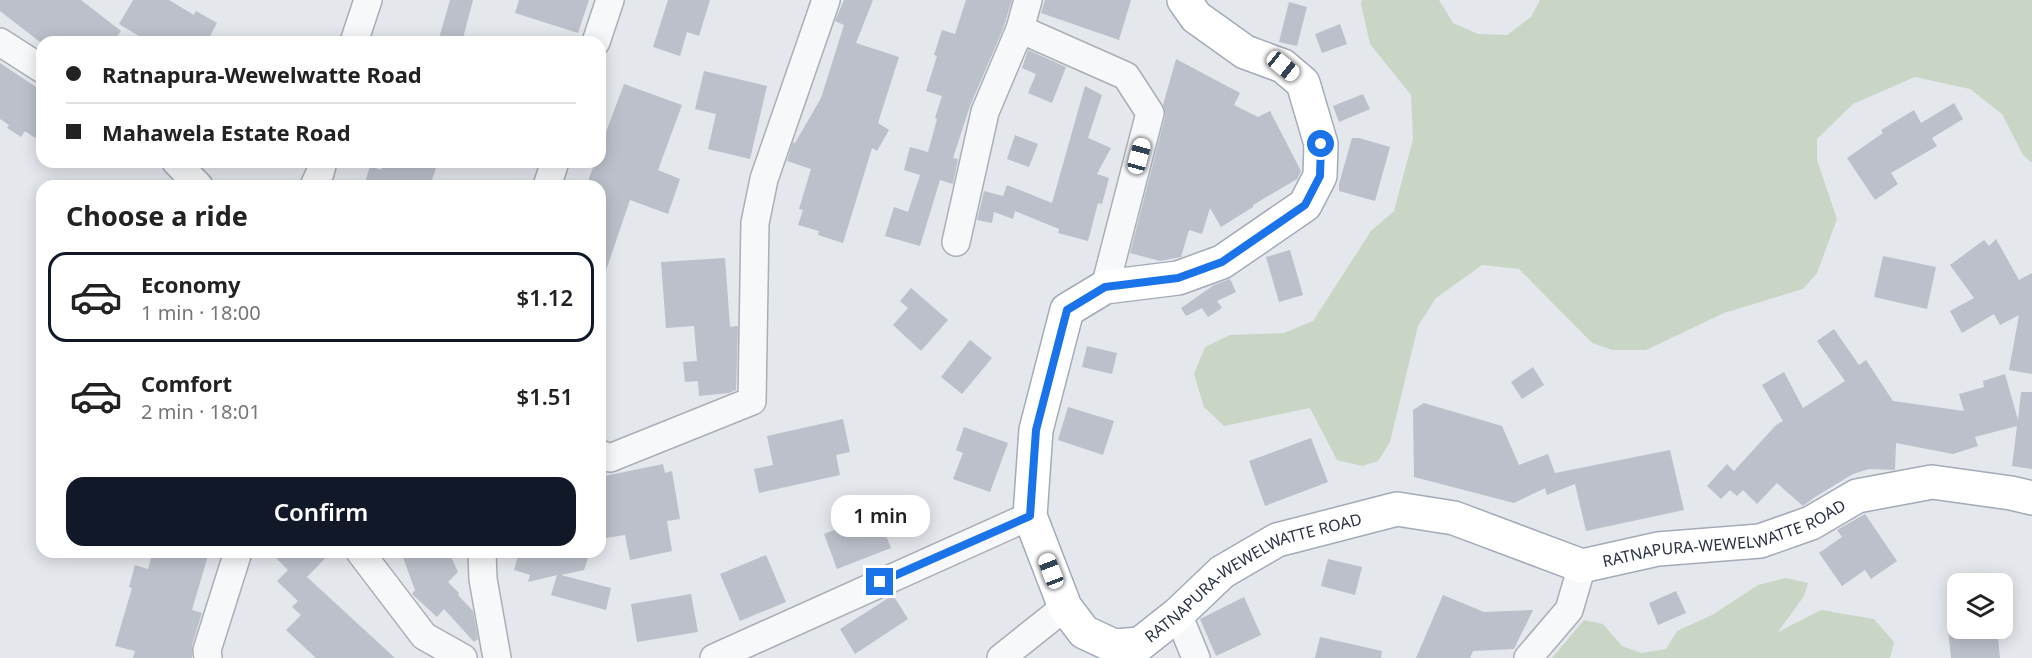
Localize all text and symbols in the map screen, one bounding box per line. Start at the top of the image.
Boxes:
car [1263,48,1303,84]
text: Ratnapura-Wewelwatte Road [102,59,422,89]
text: Mahawela Estate Road [102,117,351,147]
route start [1307,130,1334,157]
car [1126,136,1152,176]
text: Choose a ride [66,197,248,234]
text: Economy [141,269,240,299]
icon: car [69,270,123,324]
text: $1.12 [517,282,573,312]
text: 1 min · 18:00 [141,299,261,326]
text: Comfort [141,368,232,398]
icon: car [69,369,123,423]
text: $1.51 [517,381,573,411]
text: 2 min · 18:01 [141,398,261,425]
button: Confirm [66,477,576,546]
street label: RATNAPURA-WEWELWATTE ROAD [1600,494,1850,572]
callout: 1 min [830,495,930,537]
text: 1 min [853,502,908,529]
street label: RATNAPURA-WEWELWATTE ROAD [1140,508,1364,647]
car [1036,551,1066,591]
route end [866,568,893,595]
map controls [1947,573,2013,639]
button: layers [1947,573,2013,639]

